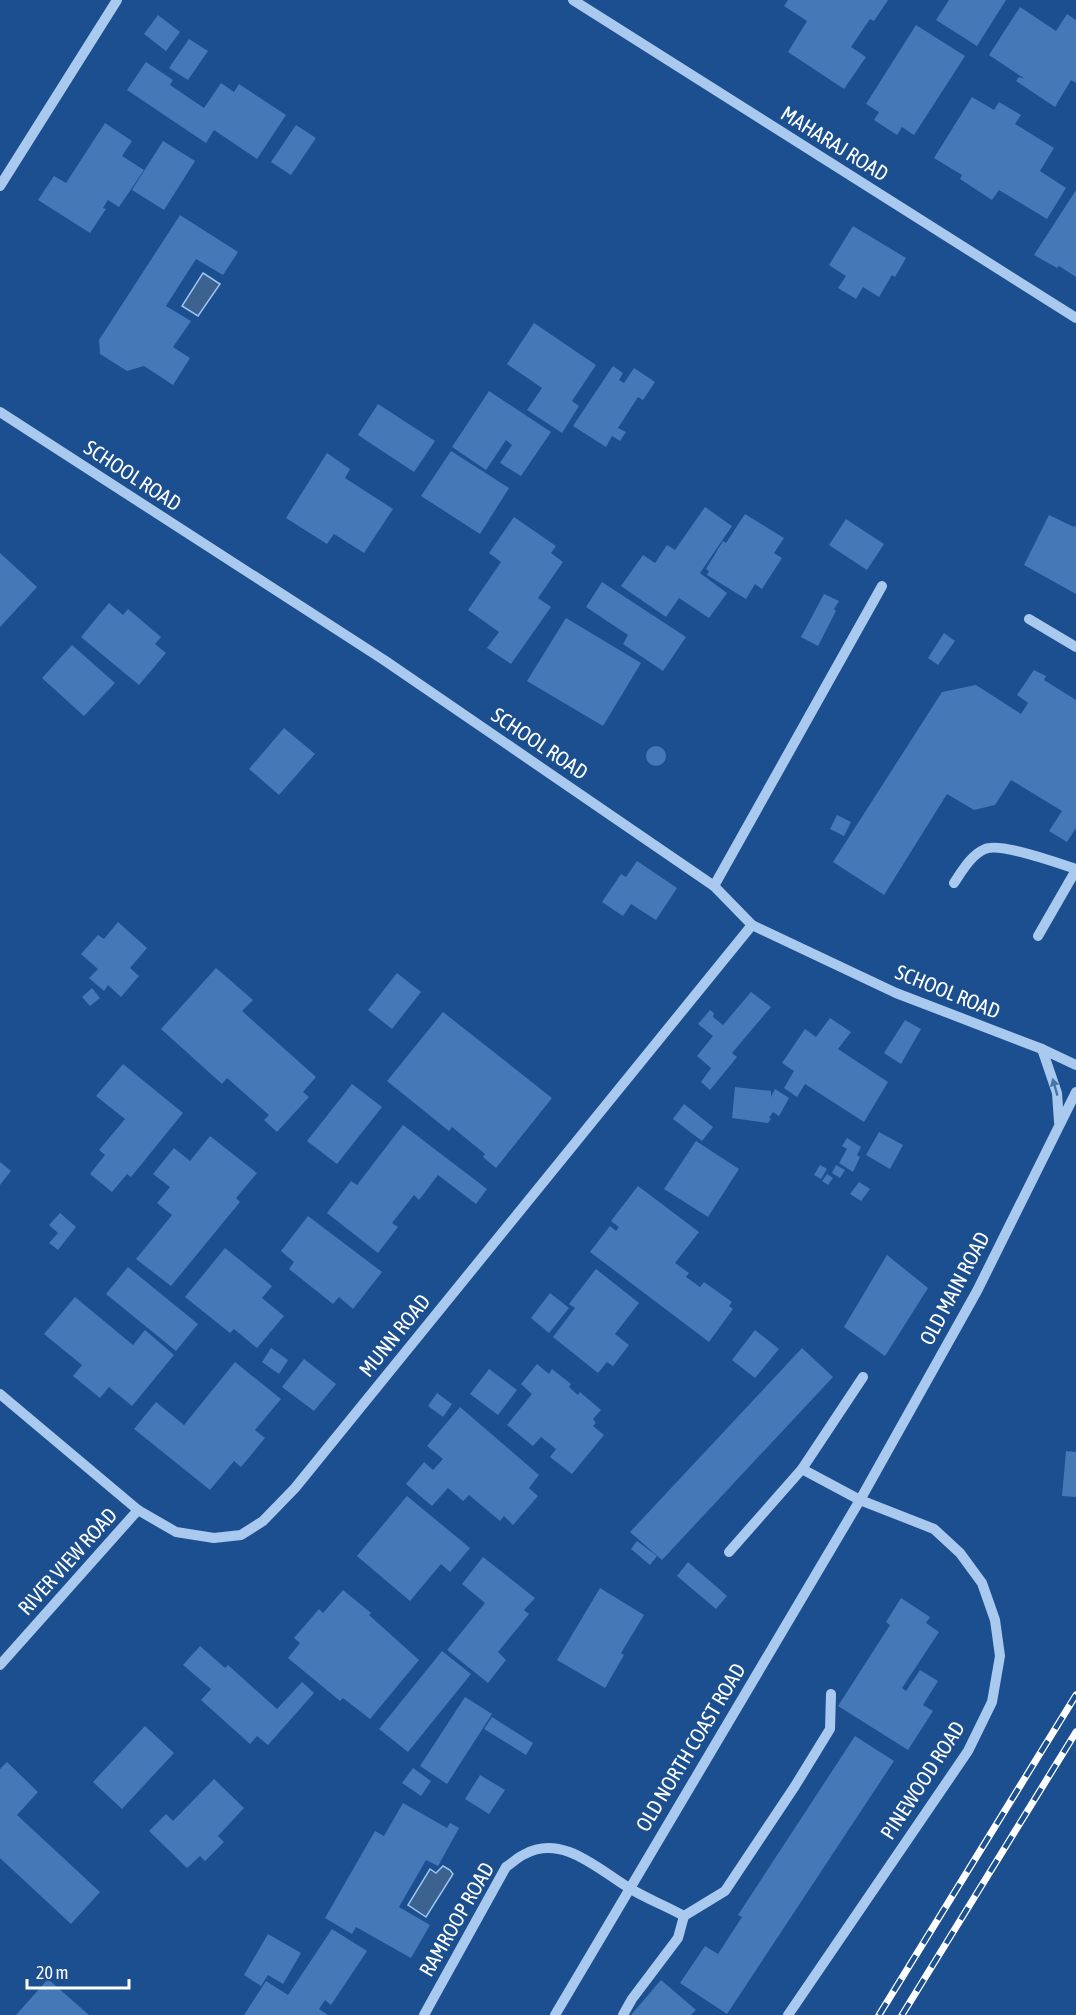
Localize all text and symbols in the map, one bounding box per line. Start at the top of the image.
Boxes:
street label: MAHARAJ ROAD [777,101,893,185]
street label: SCHOOL ROAD [80,435,186,515]
street label: SCHOOL ROAD [487,702,593,784]
street label: SCHOOL ROAD [892,959,1004,1023]
one-way arrow [1049,1078,1059,1096]
street label: OLD MAIN ROAD [914,1227,994,1349]
street label: MUNN ROAD [354,1289,434,1381]
street label: RIVER VIEW ROAD [13,1503,121,1619]
street label: OLD NORTH COAST ROAD [630,1659,750,1835]
street label: PINEWOOD ROAD [875,1717,969,1843]
street label: RAMROOP ROAD [414,1858,498,1980]
scale bar [27,1952,129,1990]
text: 20 m [36,1962,68,1983]

